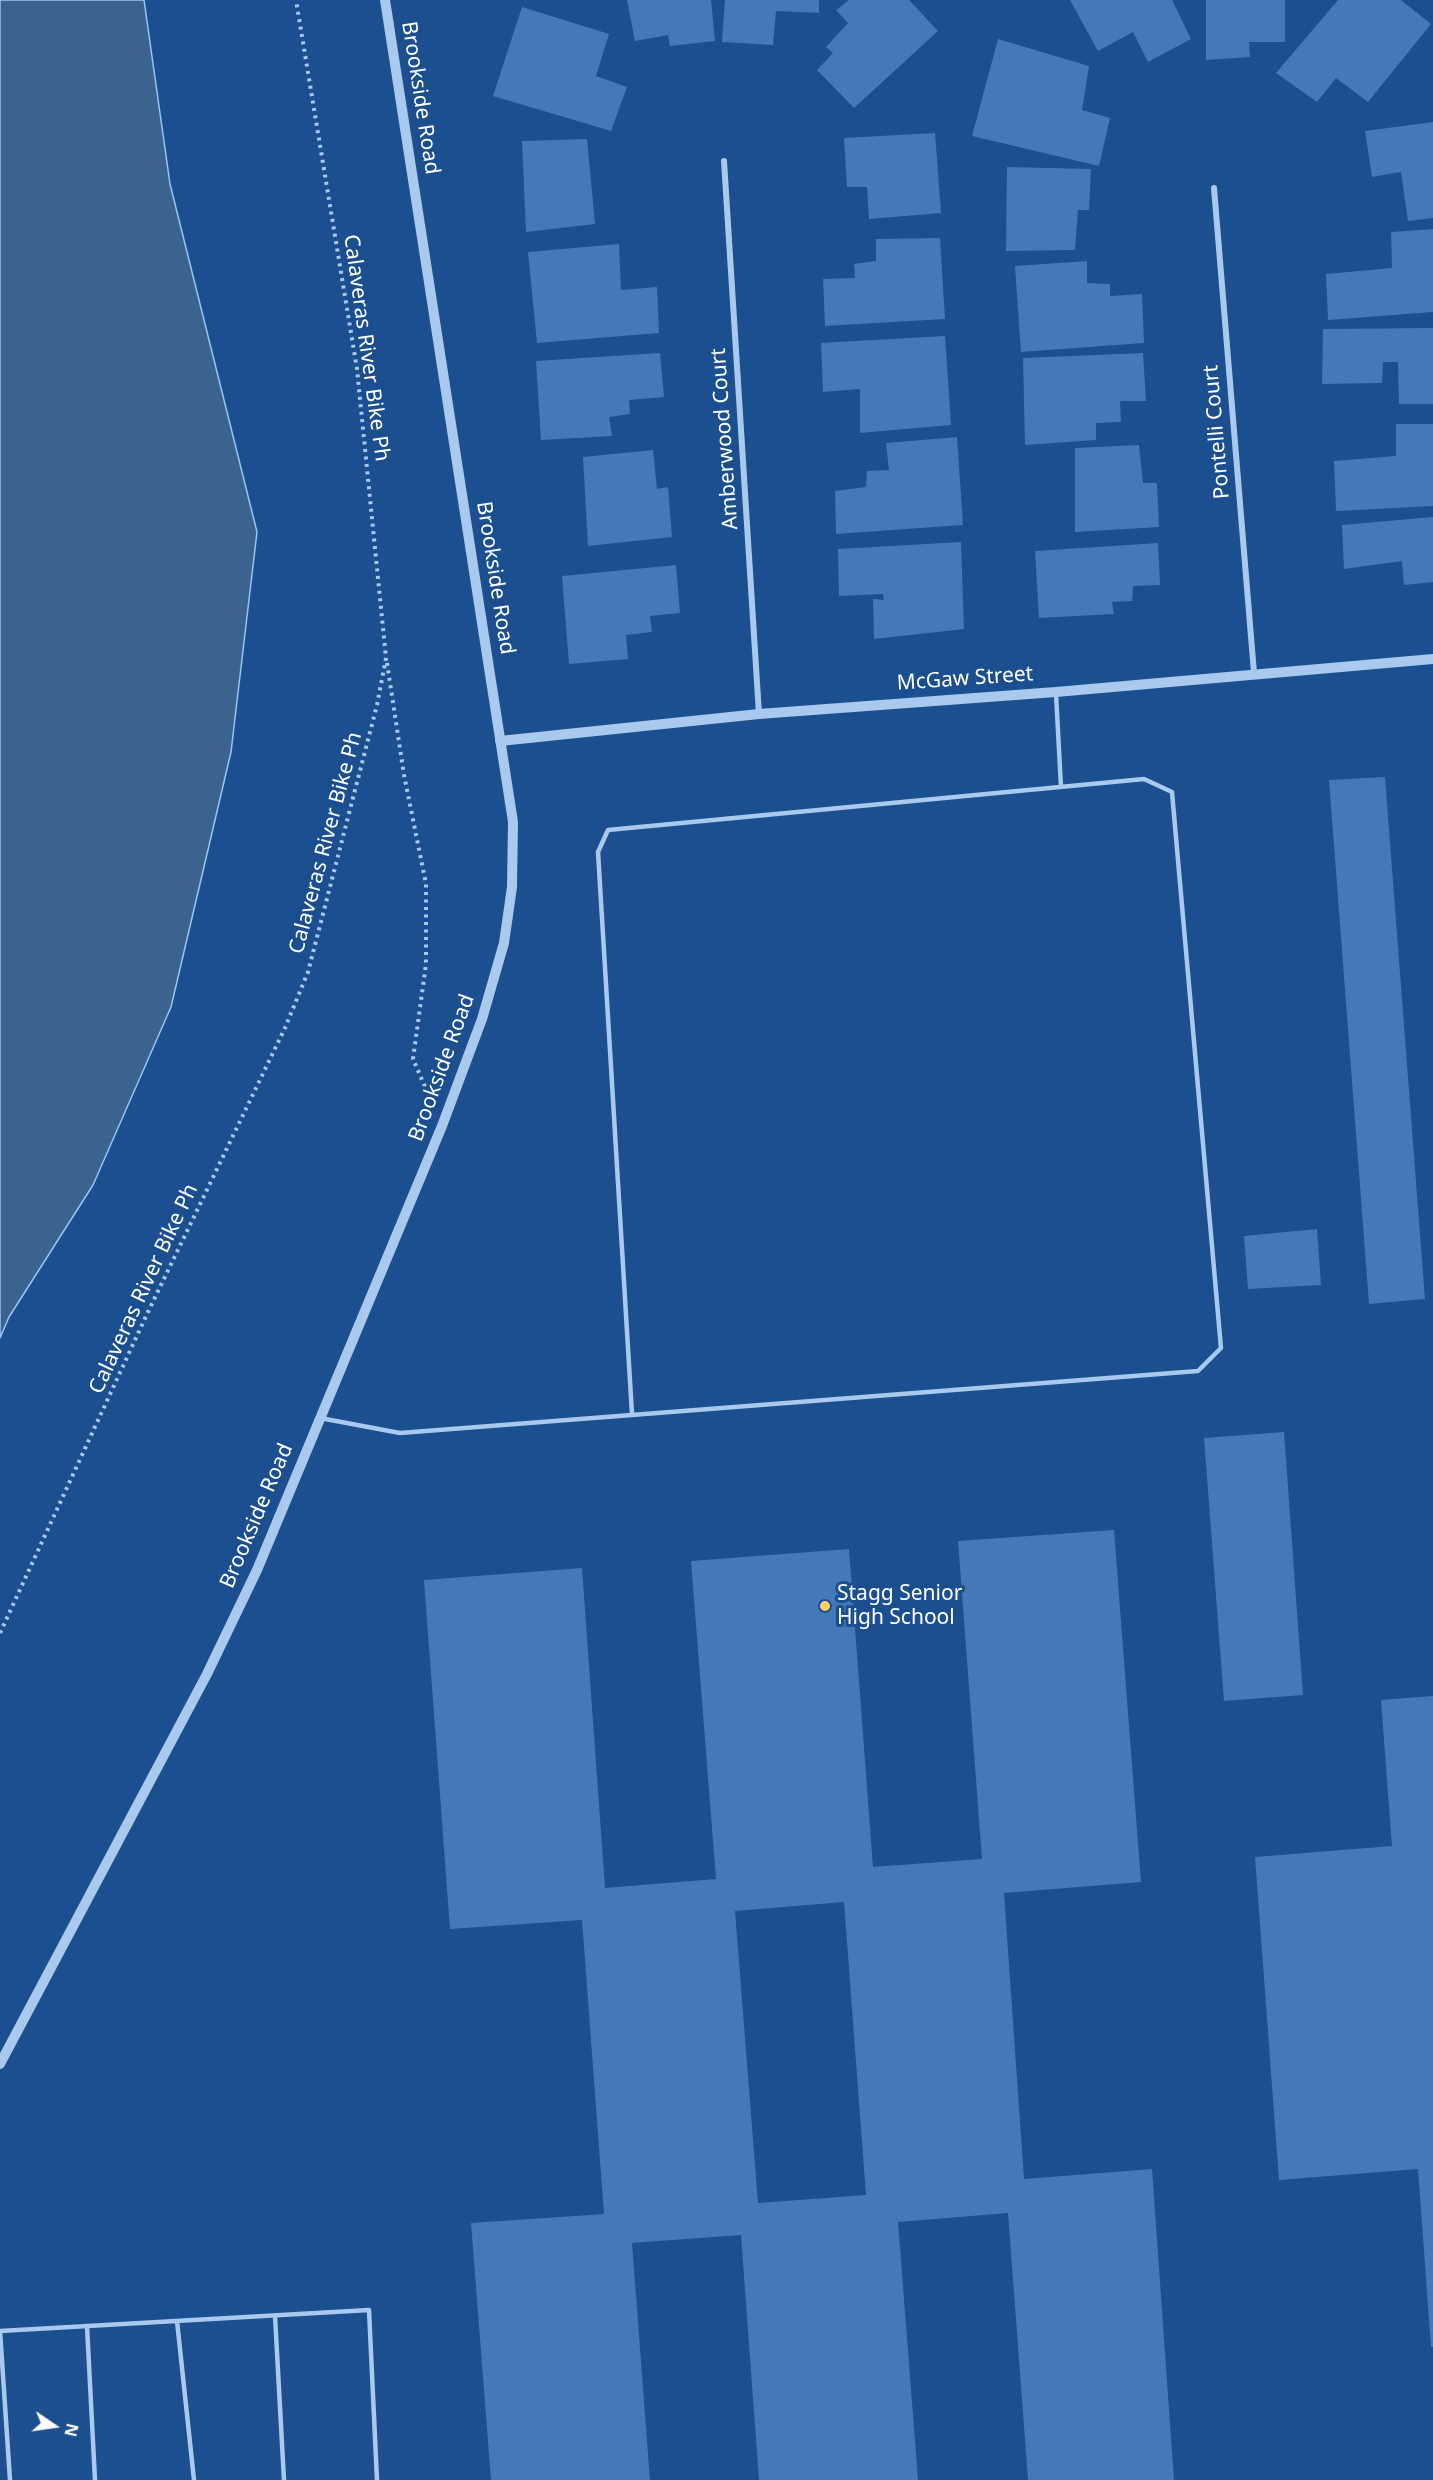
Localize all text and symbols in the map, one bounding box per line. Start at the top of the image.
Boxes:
street label: Brookside Road [395,20,445,176]
street label: Calaveras River Bike Ph [338,233,394,463]
street label: Amberwood Court [706,347,744,531]
street label: Pontelli Court [1199,364,1235,500]
street label: Brookside Road [470,500,520,656]
street label: McGaw Street [896,662,1034,696]
street label: Calaveras River Bike Ph [284,729,368,957]
street label: Brookside Road [404,991,480,1145]
street label: Calaveras River Bike Ph [84,1180,204,1398]
street label: Brookside Road [215,1440,299,1592]
place label: Stagg Senior High School [837,1581,962,1631]
marker: Stagg Senior High School [818,1599,832,1613]
north arrow [24,2396,84,2456]
text: N [59,2421,84,2439]

